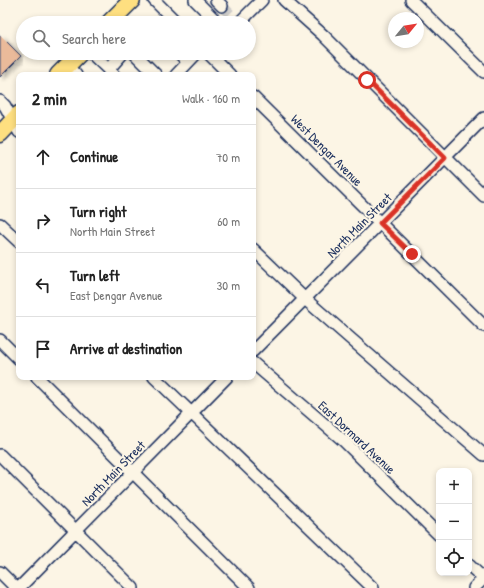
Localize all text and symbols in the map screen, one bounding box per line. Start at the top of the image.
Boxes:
north arrow [388,12,424,48]
search box [16,16,256,60]
icon: search [30,27,52,49]
text: Search here [62,28,126,49]
route start [358,71,376,89]
text: 2 min [32,87,67,110]
text: Walk · 160 m [182,89,240,107]
street label: West Dengar Avenue [287,110,367,190]
icon: ahead [32,146,54,168]
text: Continue [70,146,118,167]
text: 70 m [216,148,240,166]
street label: North Main Street [323,188,396,261]
text: Turn right [70,201,126,222]
icon: right [32,210,54,232]
text: 60 m [217,212,240,230]
text: North Main Street [70,222,155,240]
route end [403,245,421,263]
text: Turn left [70,265,120,286]
icon: left [32,274,54,296]
text: 30 m [217,276,240,294]
text: East Dengar Avenue [70,286,162,304]
icon: arrive [32,338,54,360]
text: Arrive at destination [70,338,182,359]
street label: East Dormard Avenue [314,396,400,478]
street label: North Main Street [77,436,149,510]
map controls [436,468,472,576]
button: + [436,468,472,504]
button: − [436,504,472,540]
button: locate [436,540,472,576]

